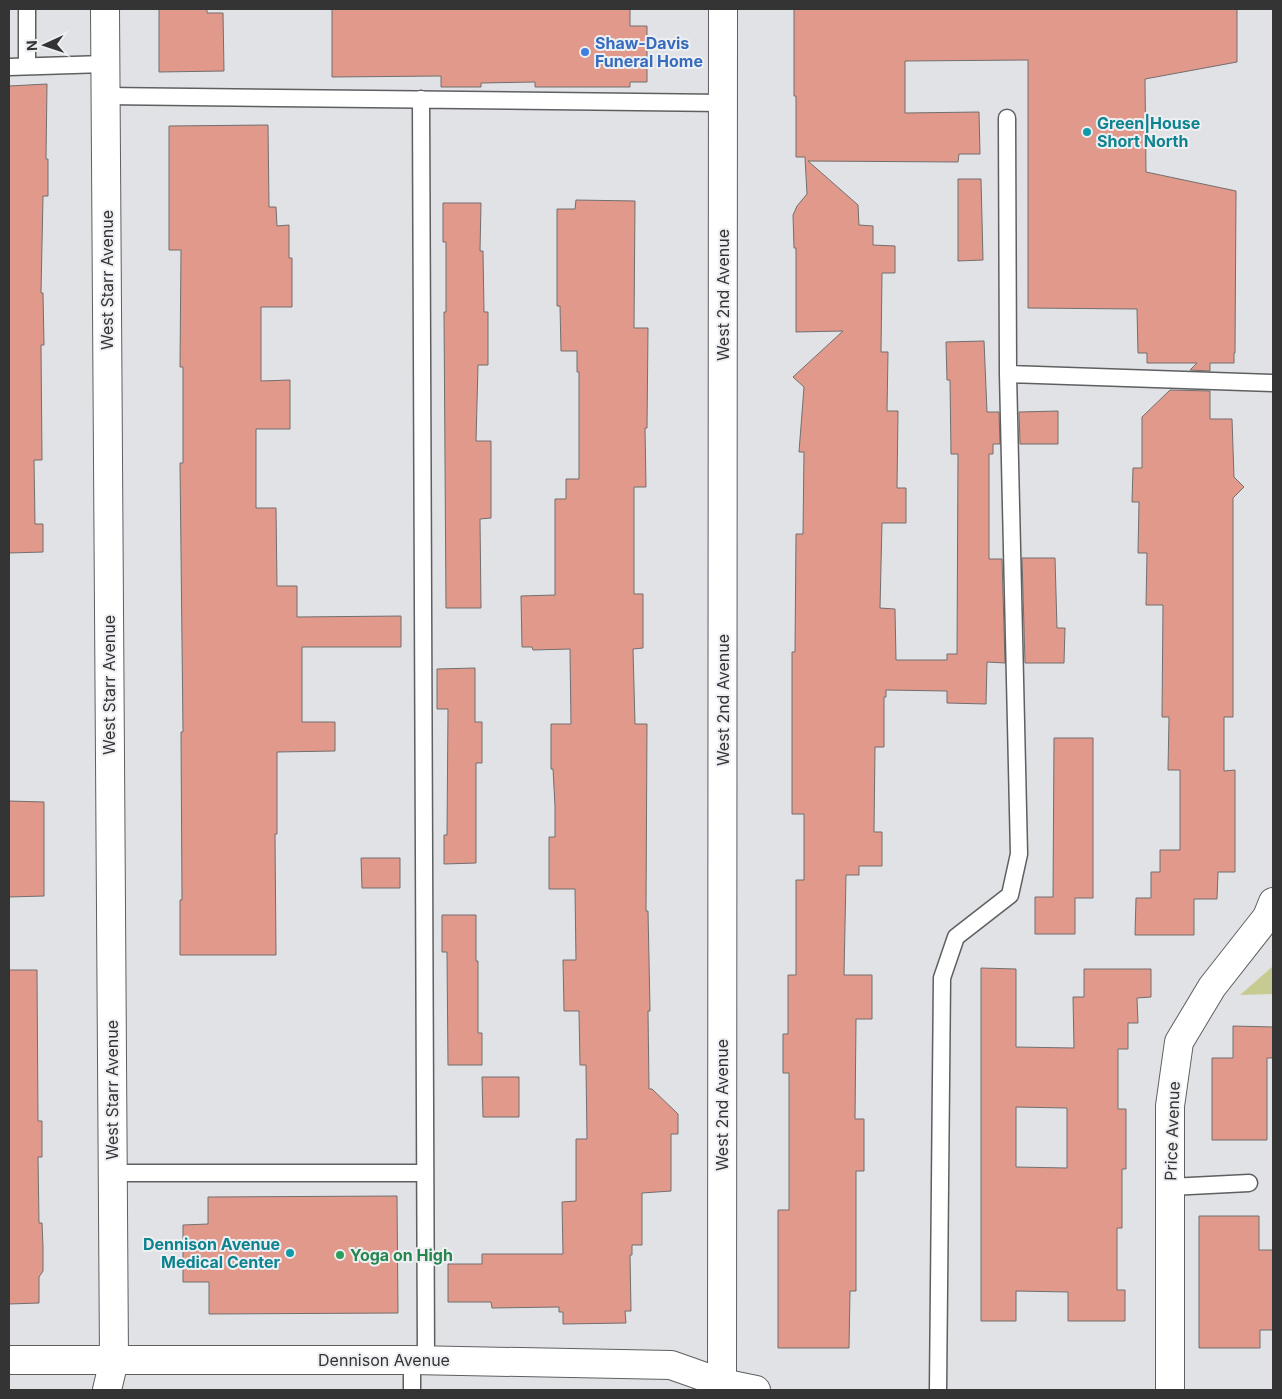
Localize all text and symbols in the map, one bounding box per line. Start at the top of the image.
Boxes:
north arrow [20,20,70,70]
place label: Shaw-Davis Funeral Home [595,33,703,71]
text: N [23,40,40,51]
marker: Shaw-Davis Funeral Home [579,46,591,58]
place label: Green|House Short North [1097,113,1200,151]
marker: Green|House Short North [1081,126,1093,138]
street label: West Starr Avenue [97,210,117,350]
street label: West 2nd Avenue [713,229,733,361]
street label: West Starr Avenue [99,615,119,755]
street label: West 2nd Avenue [713,634,733,766]
street label: West Starr Avenue [102,1020,122,1160]
street label: West 2nd Avenue [712,1039,732,1171]
street label: Price Avenue [1160,1081,1184,1181]
place label: Dennison Avenue Medical Center [143,1234,280,1272]
place label: Yoga on High [350,1245,453,1265]
marker: Dennison Avenue Medical Center [284,1247,296,1259]
marker: Yoga on High [334,1249,346,1261]
street label: Dennison Avenue [318,1350,450,1370]

